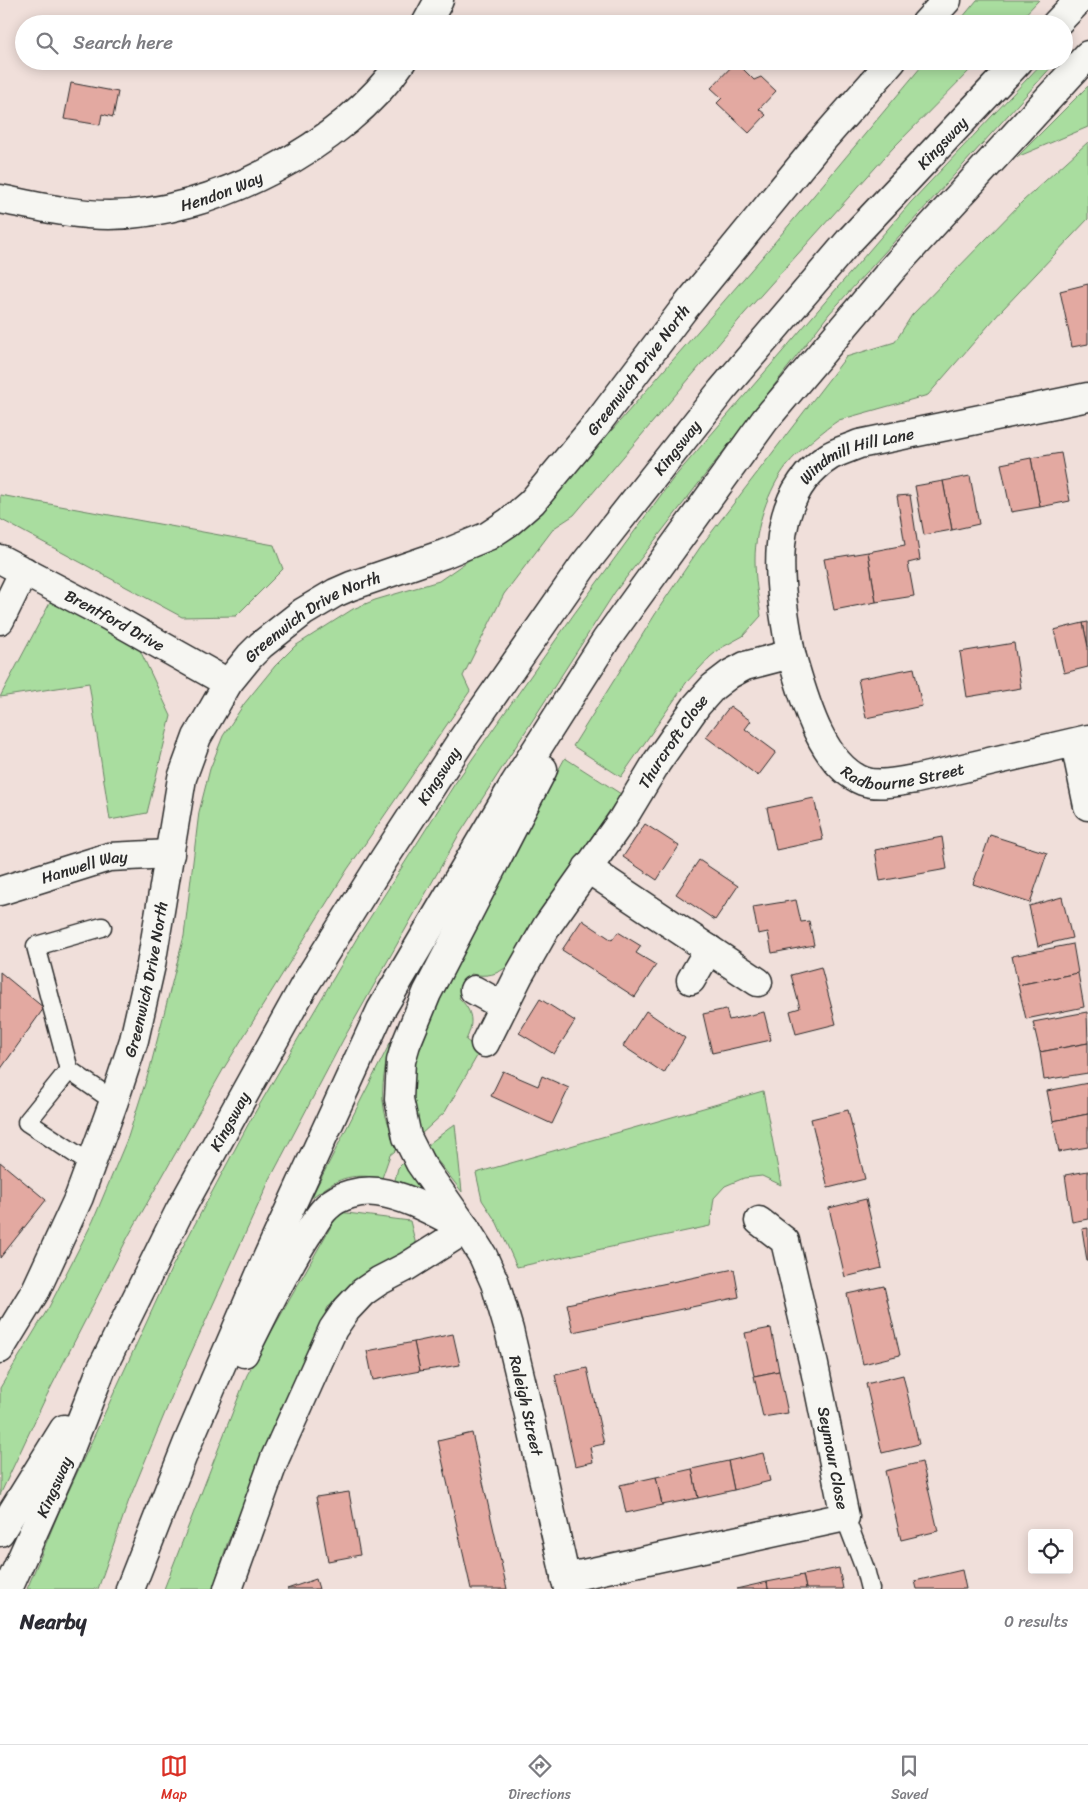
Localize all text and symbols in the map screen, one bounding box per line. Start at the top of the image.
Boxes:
search box [15,15,1073,70]
text: Search here [73,26,173,59]
icon: search [33,29,61,57]
street label: Kingsway [909,109,975,176]
street label: Hendon Way [177,162,268,219]
street label: Greenwich Drive North [579,297,697,442]
street label: Kingsway [645,412,709,482]
street label: Windmill Hill Lane [791,419,917,491]
street label: Greenwich Drive North [237,562,385,669]
street label: Brentford Drive [59,581,170,659]
street label: Thurcroft Close [630,687,715,794]
street label: Kingsway [408,740,469,811]
street label: Radbourne Street [834,754,967,798]
street label: Hanwell Way [37,842,129,892]
street label: Greenwich Drive North [115,899,176,1061]
street label: Kingsway [201,1085,258,1157]
street label: Raleigh Street [501,1352,552,1459]
street label: Seymour Close [809,1404,857,1512]
street label: Kingsway [27,1451,80,1522]
map controls [1028,1529,1073,1574]
button: locate [1028,1529,1073,1574]
text: Nearby [20,1603,86,1641]
text: 0 results [1004,1607,1068,1636]
tab: Map [160,1752,188,1807]
tab: Directions [508,1752,571,1807]
tab: Saved [891,1752,928,1807]

